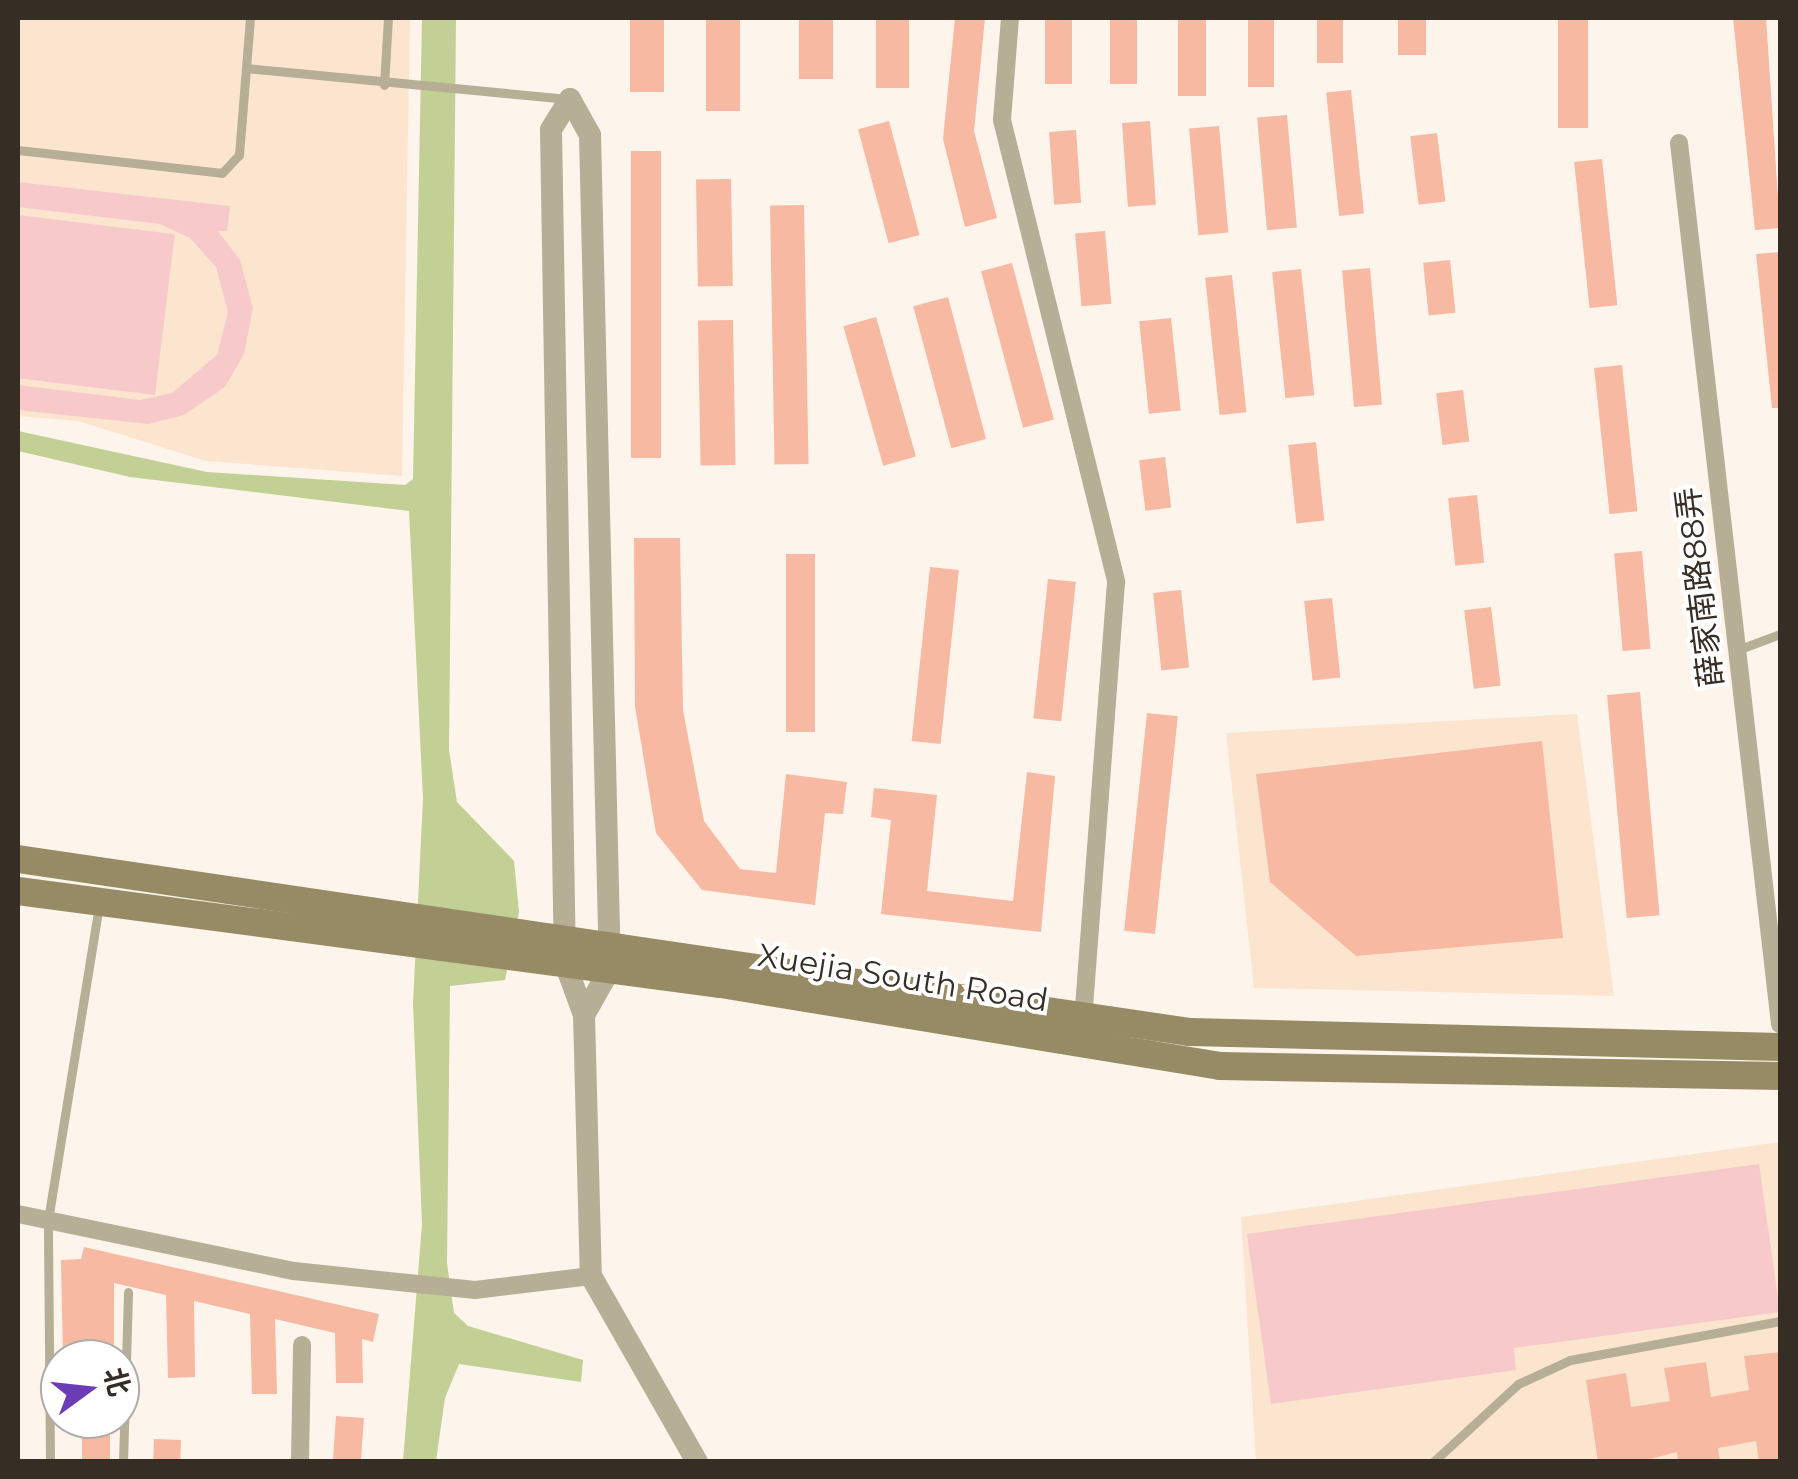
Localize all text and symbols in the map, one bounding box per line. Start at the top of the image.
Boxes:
street label: 薛家南路88弄 [1669,485,1731,689]
street label: Xuejia South Road [755,936,1051,1020]
north arrow [40,1339,140,1439]
text: 北 [97,1364,137,1400]

